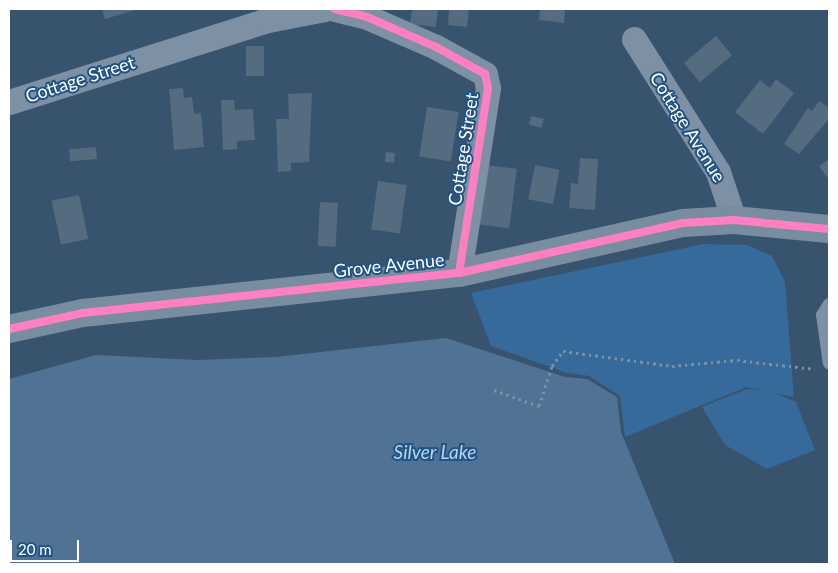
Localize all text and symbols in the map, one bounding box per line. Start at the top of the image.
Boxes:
street label: Cottage Street [23,51,137,107]
street label: Cottage Avenue [645,68,731,186]
street label: Cottage Street [443,91,483,207]
street label: Grove Avenue [332,248,446,282]
water label: Silver Lake [393,441,477,463]
scale bar [12,530,81,562]
text: 20 m [18,540,52,558]

